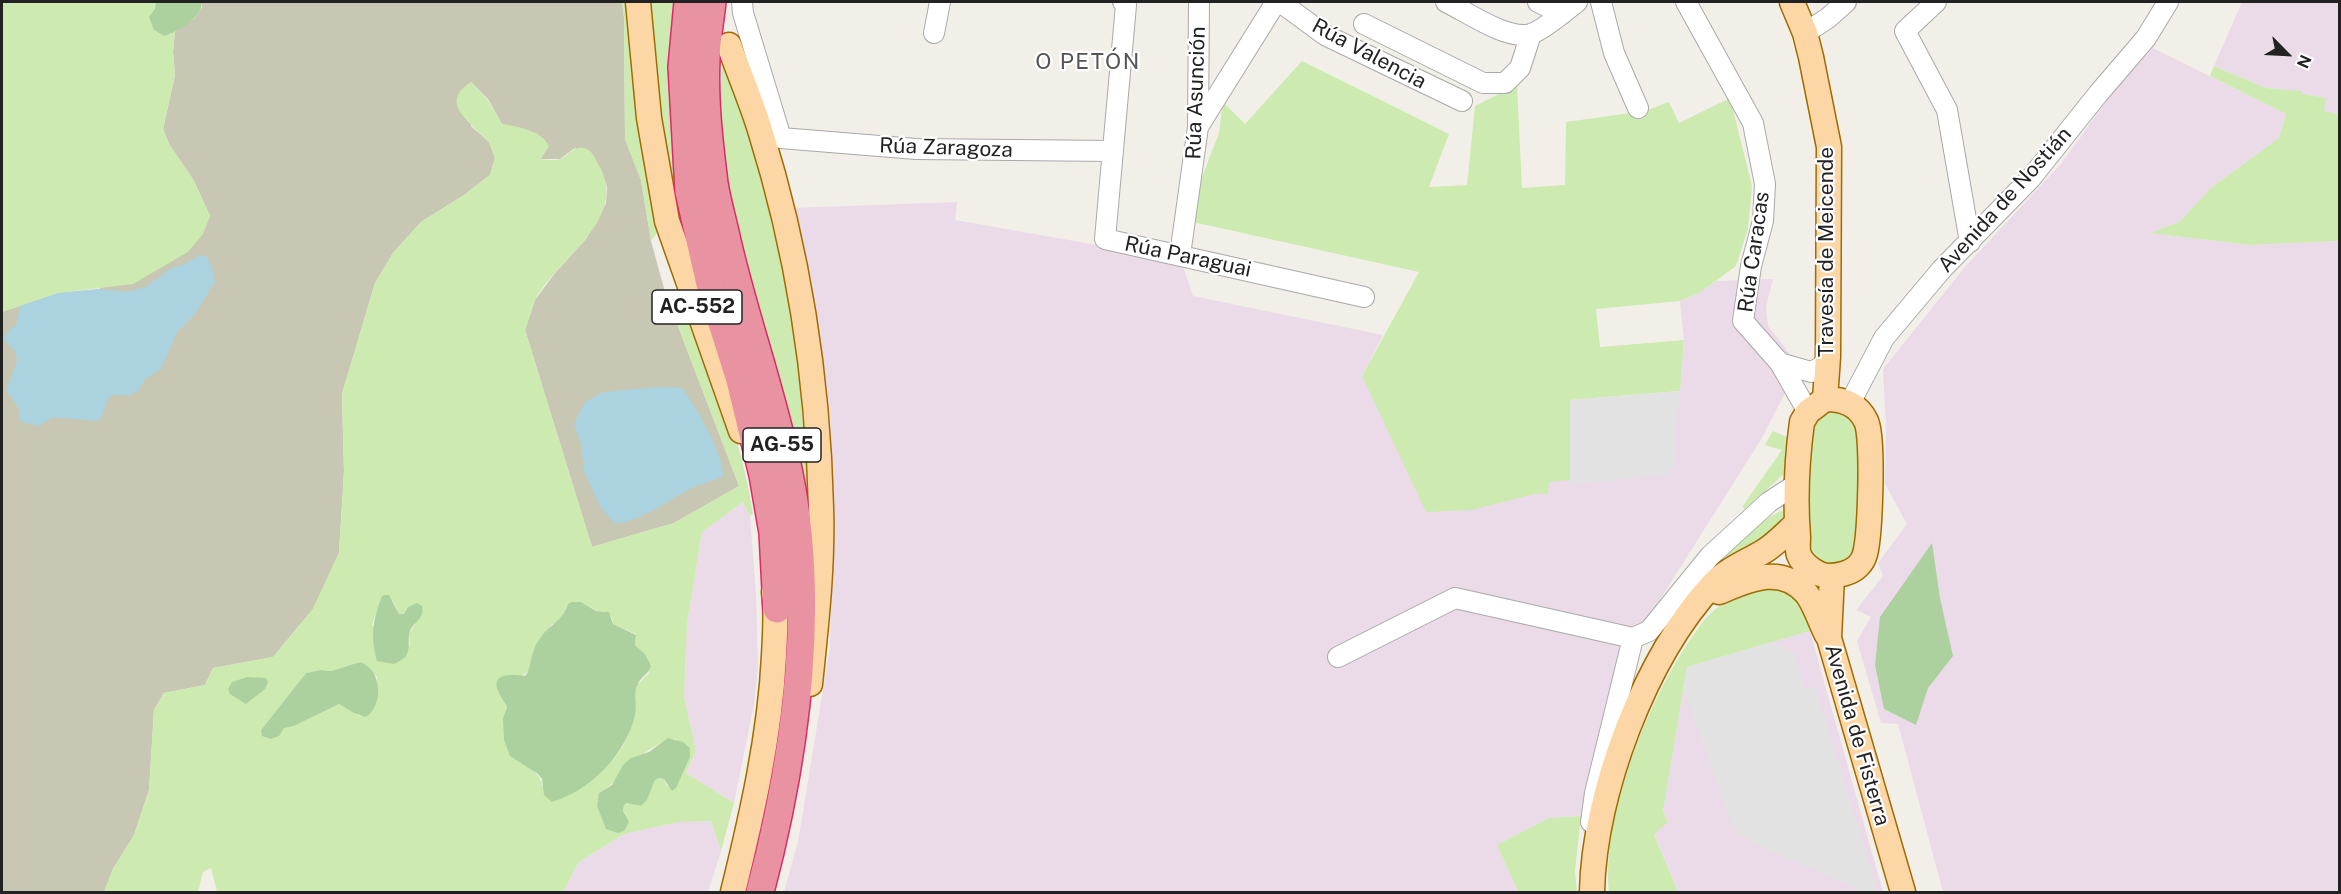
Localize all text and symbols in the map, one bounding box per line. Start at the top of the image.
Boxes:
street label: Rúa Valencia [1308,13,1430,95]
north arrow [2257,24,2317,84]
street label: Rúa Asunción [1181,26,1211,160]
district label: O PETÓN [1035,49,1141,75]
text: N [2293,52,2315,71]
street label: Avenida de Nostián [1933,122,2077,278]
street label: Rúa Zaragoza [879,133,1013,163]
street label: Travesía de Meicende [1814,147,1840,357]
street label: Rúa Caracas [1733,190,1775,314]
street label: Rúa Paraguai [1122,231,1254,283]
road number: AC-552 [652,290,742,324]
road number: AG-55 [743,428,821,462]
street label: Avenida de Fisterra [1819,641,1895,829]

